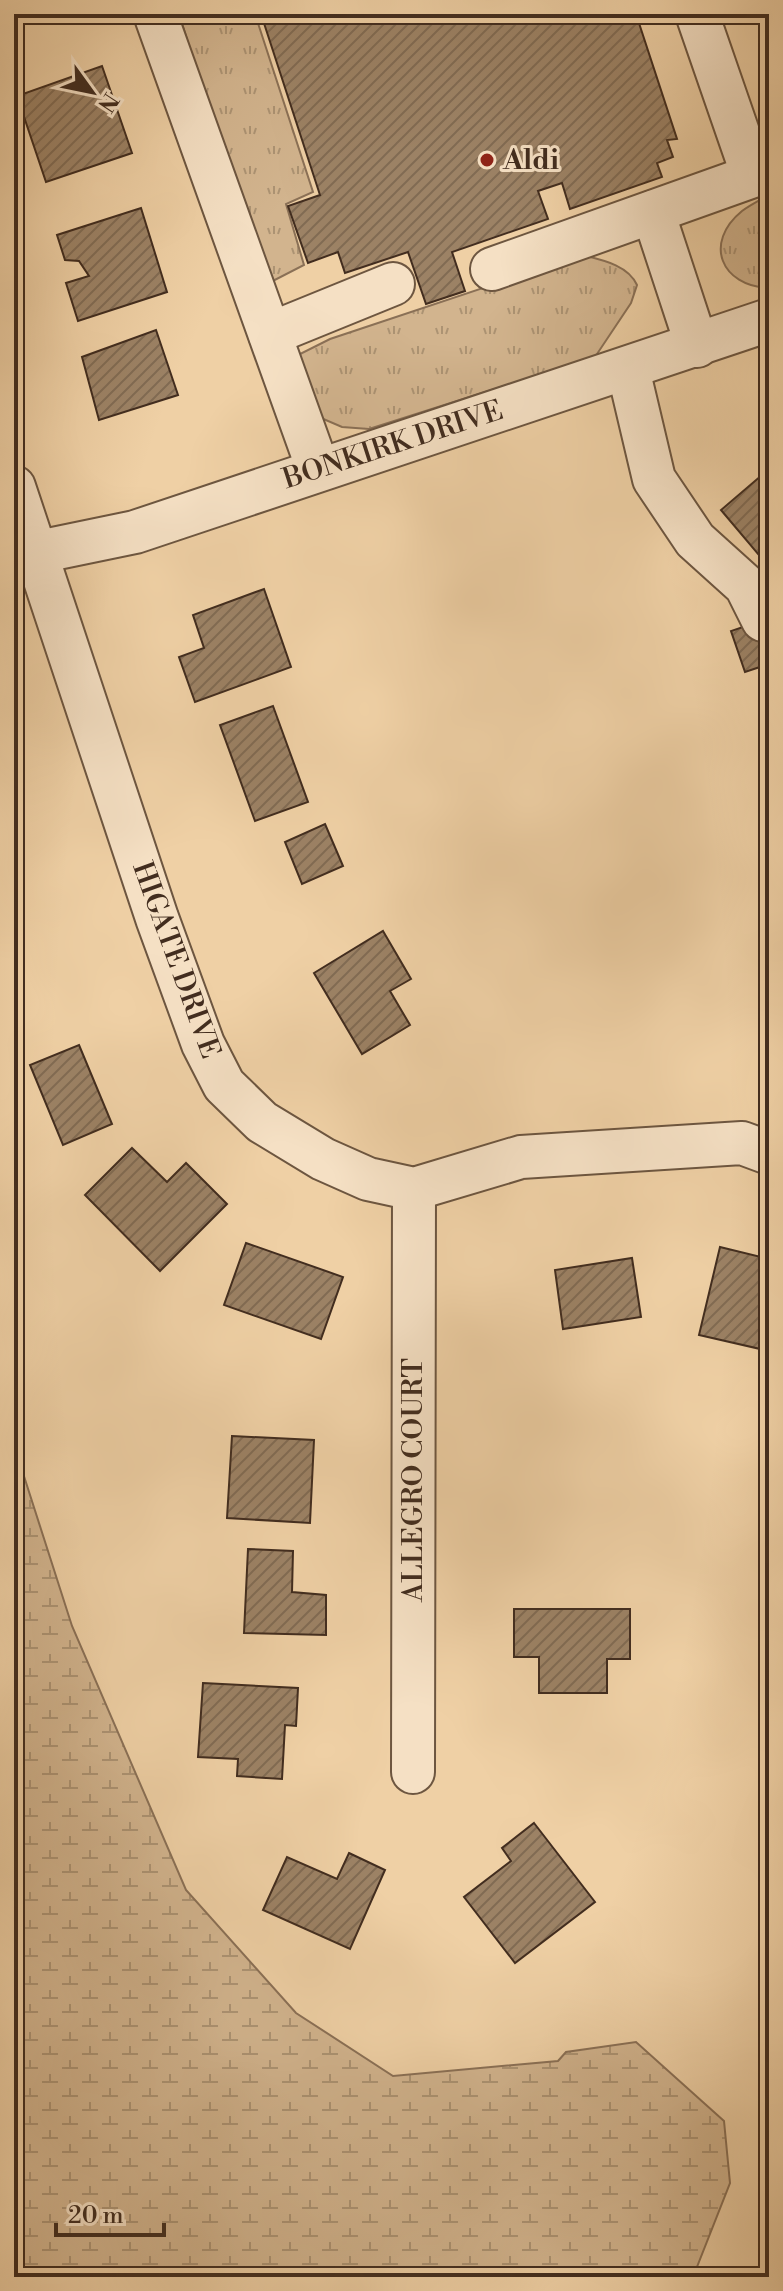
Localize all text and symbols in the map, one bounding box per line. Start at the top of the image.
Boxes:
north arrow [52,52,132,132]
text: N [91,87,124,117]
place label: Aldi [502,143,559,178]
marker: Aldi [478,151,496,169]
street label: BONKIRK DRIVE [278,393,507,497]
street label: HIGATE DRIVE [124,857,228,1063]
street label: ALLEGRO COURT [396,1358,431,1603]
scale bar [56,2187,164,2237]
text: 20 m [68,2201,124,2231]

